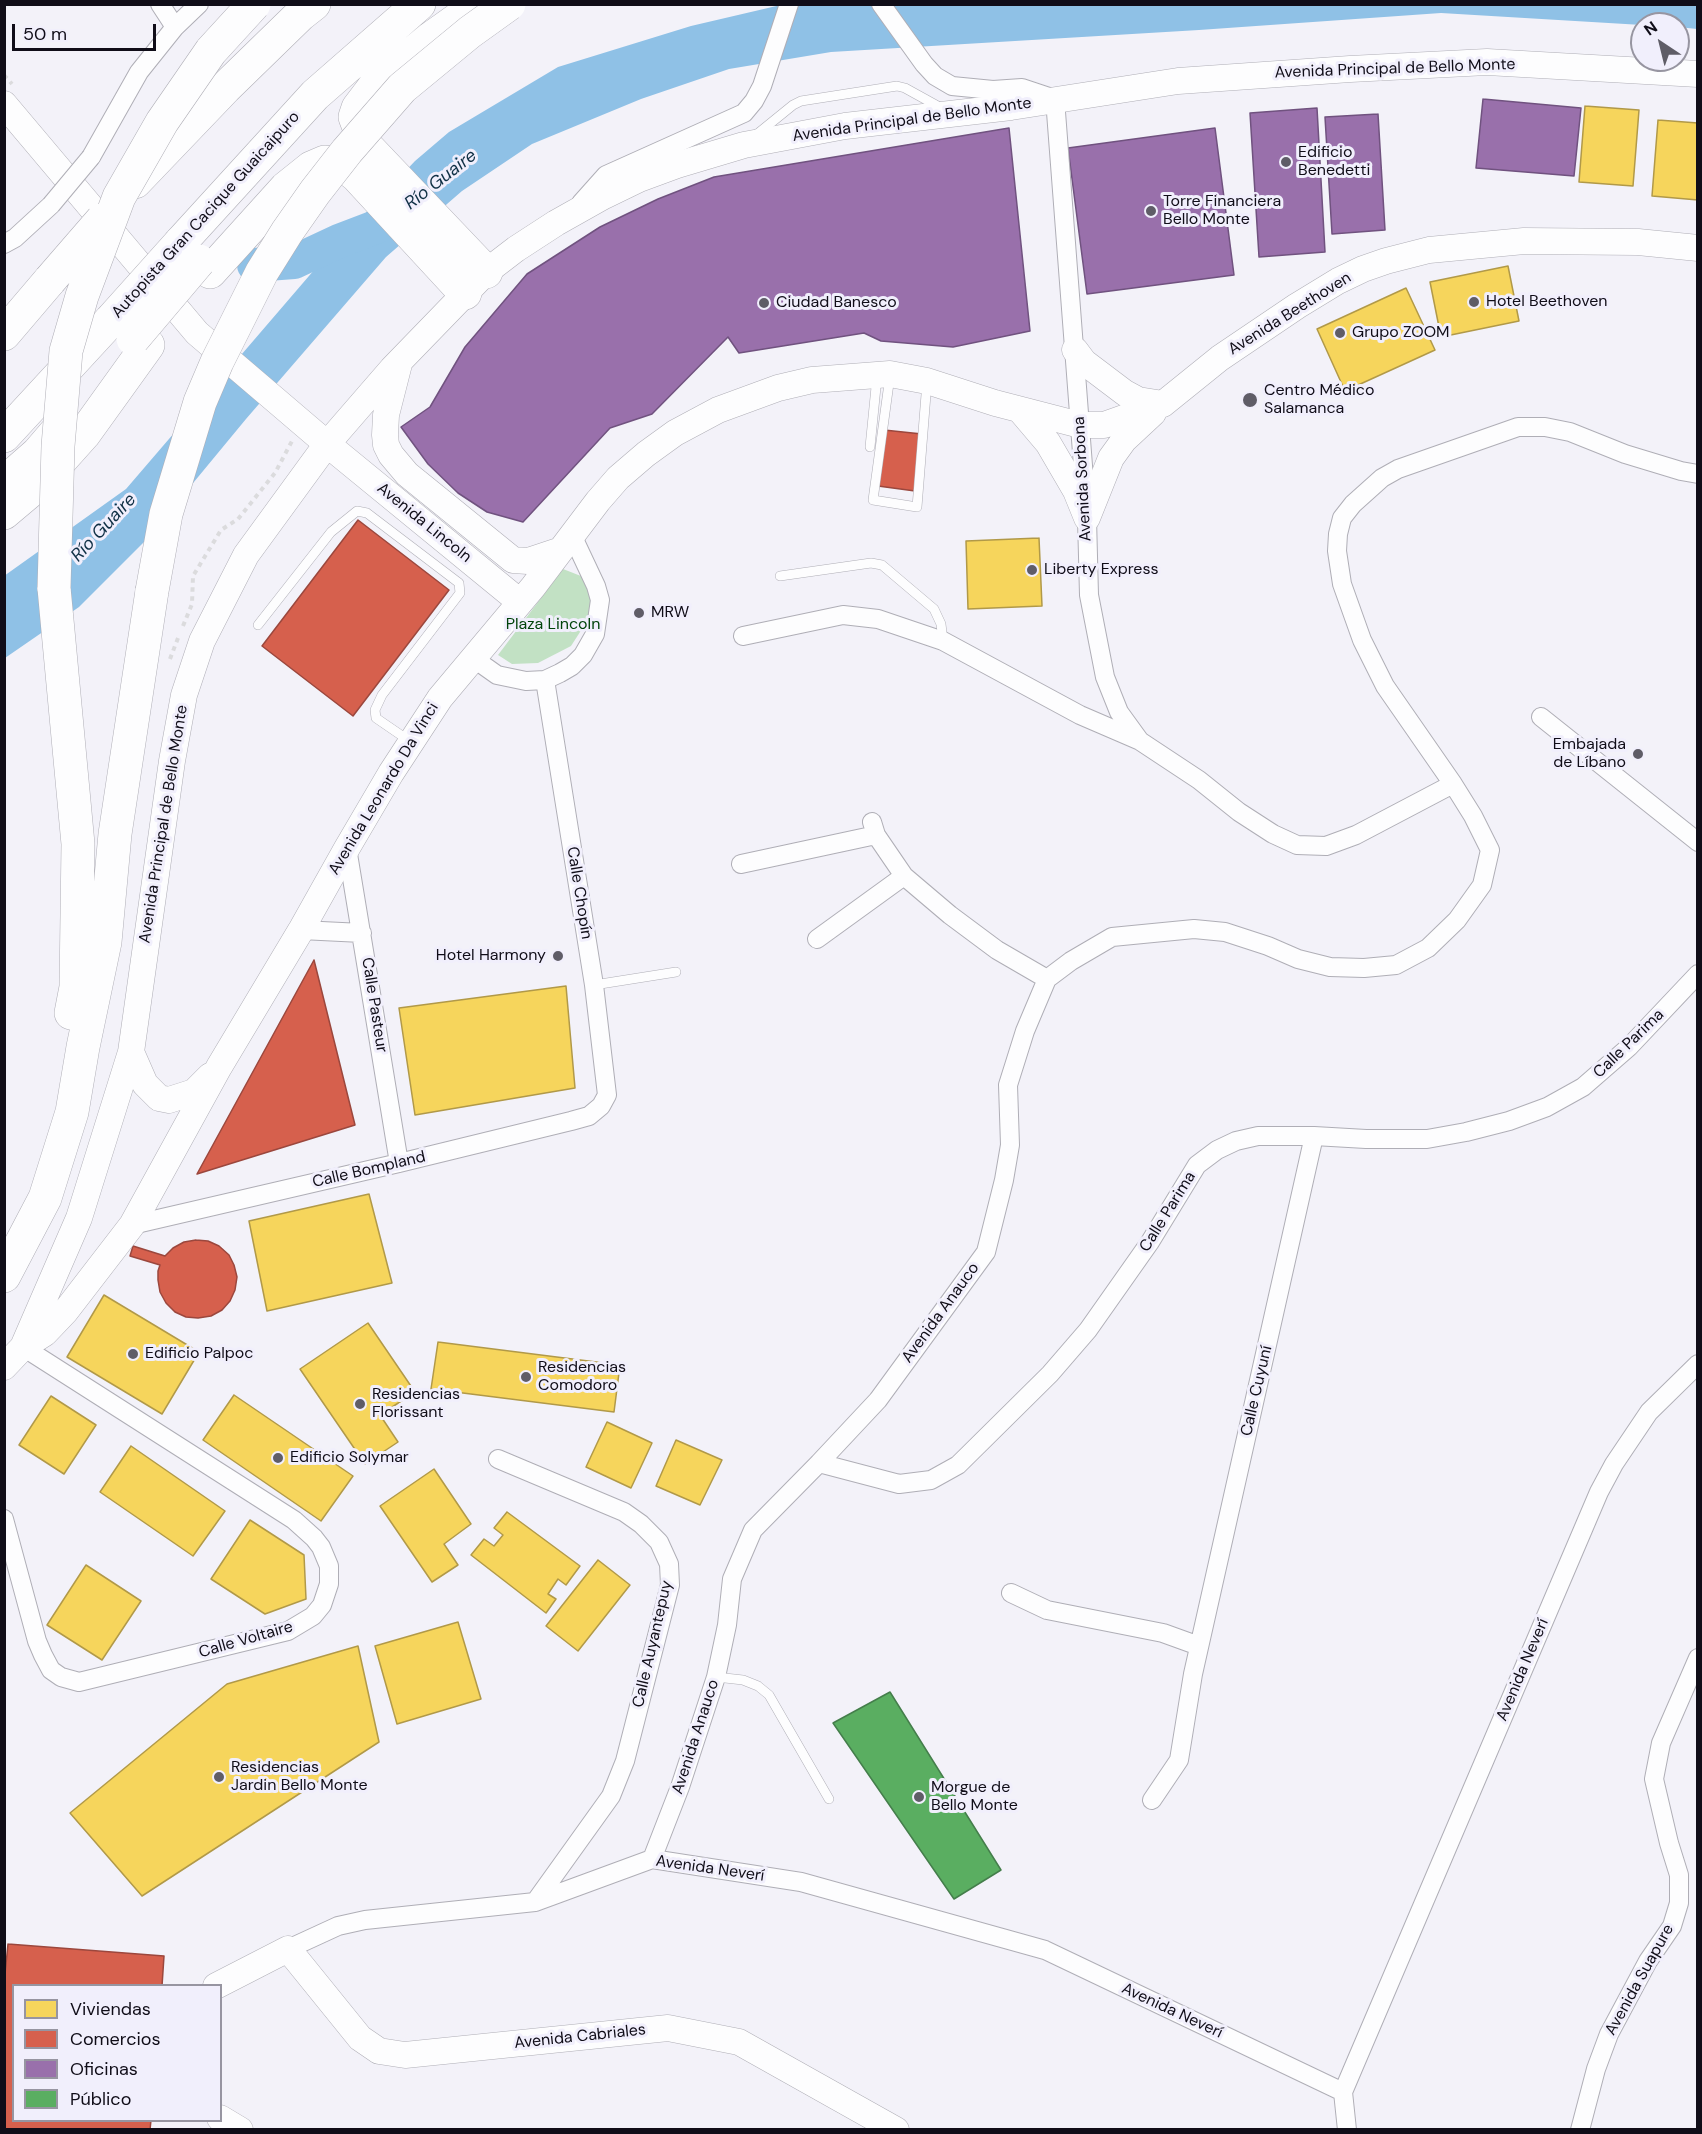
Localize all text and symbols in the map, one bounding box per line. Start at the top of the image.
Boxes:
scale bar [15,12,159,50]
north arrow [1630,12,1690,72]
text: N [1640,17,1661,40]
text: 50 m [23,22,67,46]
street label: Avenida Principal de Bello Monte [1274,55,1516,83]
street label: Avenida Principal de Bello Monte [791,94,1033,146]
street label: Autopista Gran Cacique Guaicaipuro [108,108,304,322]
place label: Edificio Benedetti [1298,143,1370,181]
water label: Río Guaire [401,145,481,215]
marker: Edificio Benedetti [1279,155,1293,169]
place label: Torre Financiera Bello Monte [1163,192,1281,230]
marker: Torre Financiera Bello Monte [1144,204,1158,218]
street label: Avenida Beethoven [1225,268,1355,360]
place label: Hotel Beethoven [1486,292,1607,312]
place label: Ciudad Banesco [776,293,897,313]
marker: Hotel Beethoven [1467,295,1481,309]
marker: Ciudad Banesco [757,296,771,310]
place label: Grupo ZOOM [1352,323,1450,343]
marker: Grupo ZOOM [1333,326,1347,340]
place label: Centro Médico Salamanca [1264,381,1374,419]
marker: Centro Médico Salamanca [1241,391,1259,409]
street label: Avenida Sorbona [1070,416,1096,542]
street label: Avenida Lincoln [373,479,475,567]
water label: Río Guaire [67,489,141,567]
place label: Liberty Express [1044,560,1158,580]
marker: Liberty Express [1025,563,1039,577]
place label: MRW [651,603,689,623]
marker: MRW [632,606,646,620]
park label: Plaza Lincoln [506,615,600,635]
street label: Avenida Leonardo Da Vinci [325,699,443,879]
street label: Avenida Principal de Bello Monte [136,704,192,944]
place label: Embajada de Líbano [1553,735,1626,773]
marker: Embajada de Líbano [1631,747,1645,761]
street label: Calle Chopín [562,845,596,941]
place label: Hotel Harmony [436,946,546,966]
marker: Hotel Harmony [551,949,565,963]
street label: Calle Pasteur [357,956,391,1054]
street label: Calle Parima [1590,1005,1668,1083]
street label: Calle Bompland [311,1148,427,1192]
street label: Calle Parima [1136,1168,1200,1256]
street label: Avenida Anauco [898,1259,984,1367]
place label: Edificio Palpoc [145,1344,253,1364]
street label: Calle Cuyuní [1237,1344,1277,1438]
marker: Edificio Palpoc [126,1347,140,1361]
place label: Residencias Comodoro [538,1358,626,1396]
marker: Residencias Comodoro [519,1370,533,1384]
place label: Residencias Florissant [372,1385,460,1423]
marker: Residencias Florissant [353,1397,367,1411]
place label: Edificio Solymar [290,1448,409,1468]
marker: Edificio Solymar [271,1451,285,1465]
street label: Calle Auyantepuy [629,1579,677,1709]
street label: Avenida Neverí [1493,1616,1553,1724]
street label: Calle Voltaire [197,1617,295,1663]
street label: Avenida Anauco [668,1677,724,1797]
place label: Residencias Jardin Bello Monte [231,1758,368,1796]
marker: Residencias Jardin Bello Monte [212,1770,226,1784]
place label: Morgue de Bello Monte [931,1778,1018,1816]
marker: Morgue de Bello Monte [912,1790,926,1804]
street label: Avenida Neverí [655,1852,765,1886]
street label: Avenida Suapure [1602,1921,1678,2039]
street label: Avenida Neverí [1118,1979,1226,2043]
legend [12,1984,222,2122]
text: Viviendas [70,1997,151,2021]
street label: Avenida Cabriales [513,2021,647,2053]
text: Comercios [70,2027,161,2051]
text: Oficinas [70,2057,138,2081]
text: Público [70,2087,131,2111]

